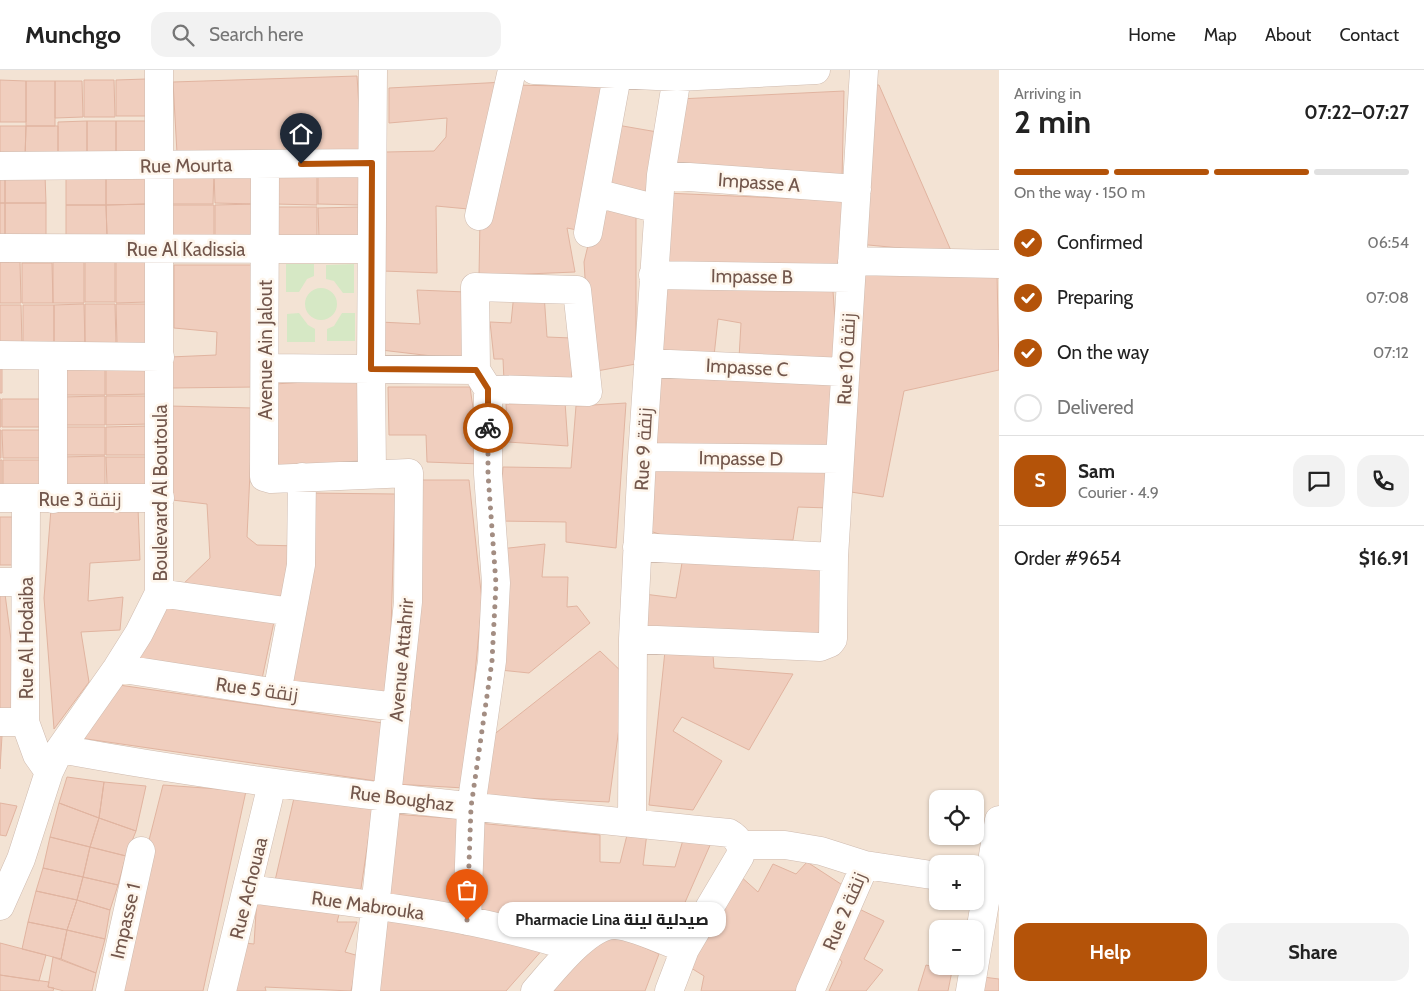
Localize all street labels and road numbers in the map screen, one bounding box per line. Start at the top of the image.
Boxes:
street label: Rue Mourta [140,153,232,178]
street label: Impasse A [717,168,801,197]
street label: Rue Al Kadissia [127,238,245,261]
street label: Impasse B [711,264,793,289]
street label: Avenue Ain Jalout [254,279,277,420]
street label: Rue 10 زنقة [833,312,860,406]
street label: Impasse C [705,354,789,381]
street label: Boulevard Al Boutoula [149,404,172,582]
street label: Rue 9 زنقة [630,407,657,491]
street label: Impasse D [699,446,784,471]
street label: Rue 3 زنقة [39,488,121,511]
street label: Rue Al Hodaiba [15,577,38,699]
street label: Avenue Attahrir [385,597,418,723]
street label: Rue 5 زنقة [214,672,300,707]
street label: Rue Boughaz [349,781,455,816]
street label: Rue Achouaa [225,835,272,941]
street label: Rue 2 زنقة [818,869,871,954]
street label: Impasse 1 [106,881,145,961]
street label: Rue Mabrouka [310,886,426,925]

